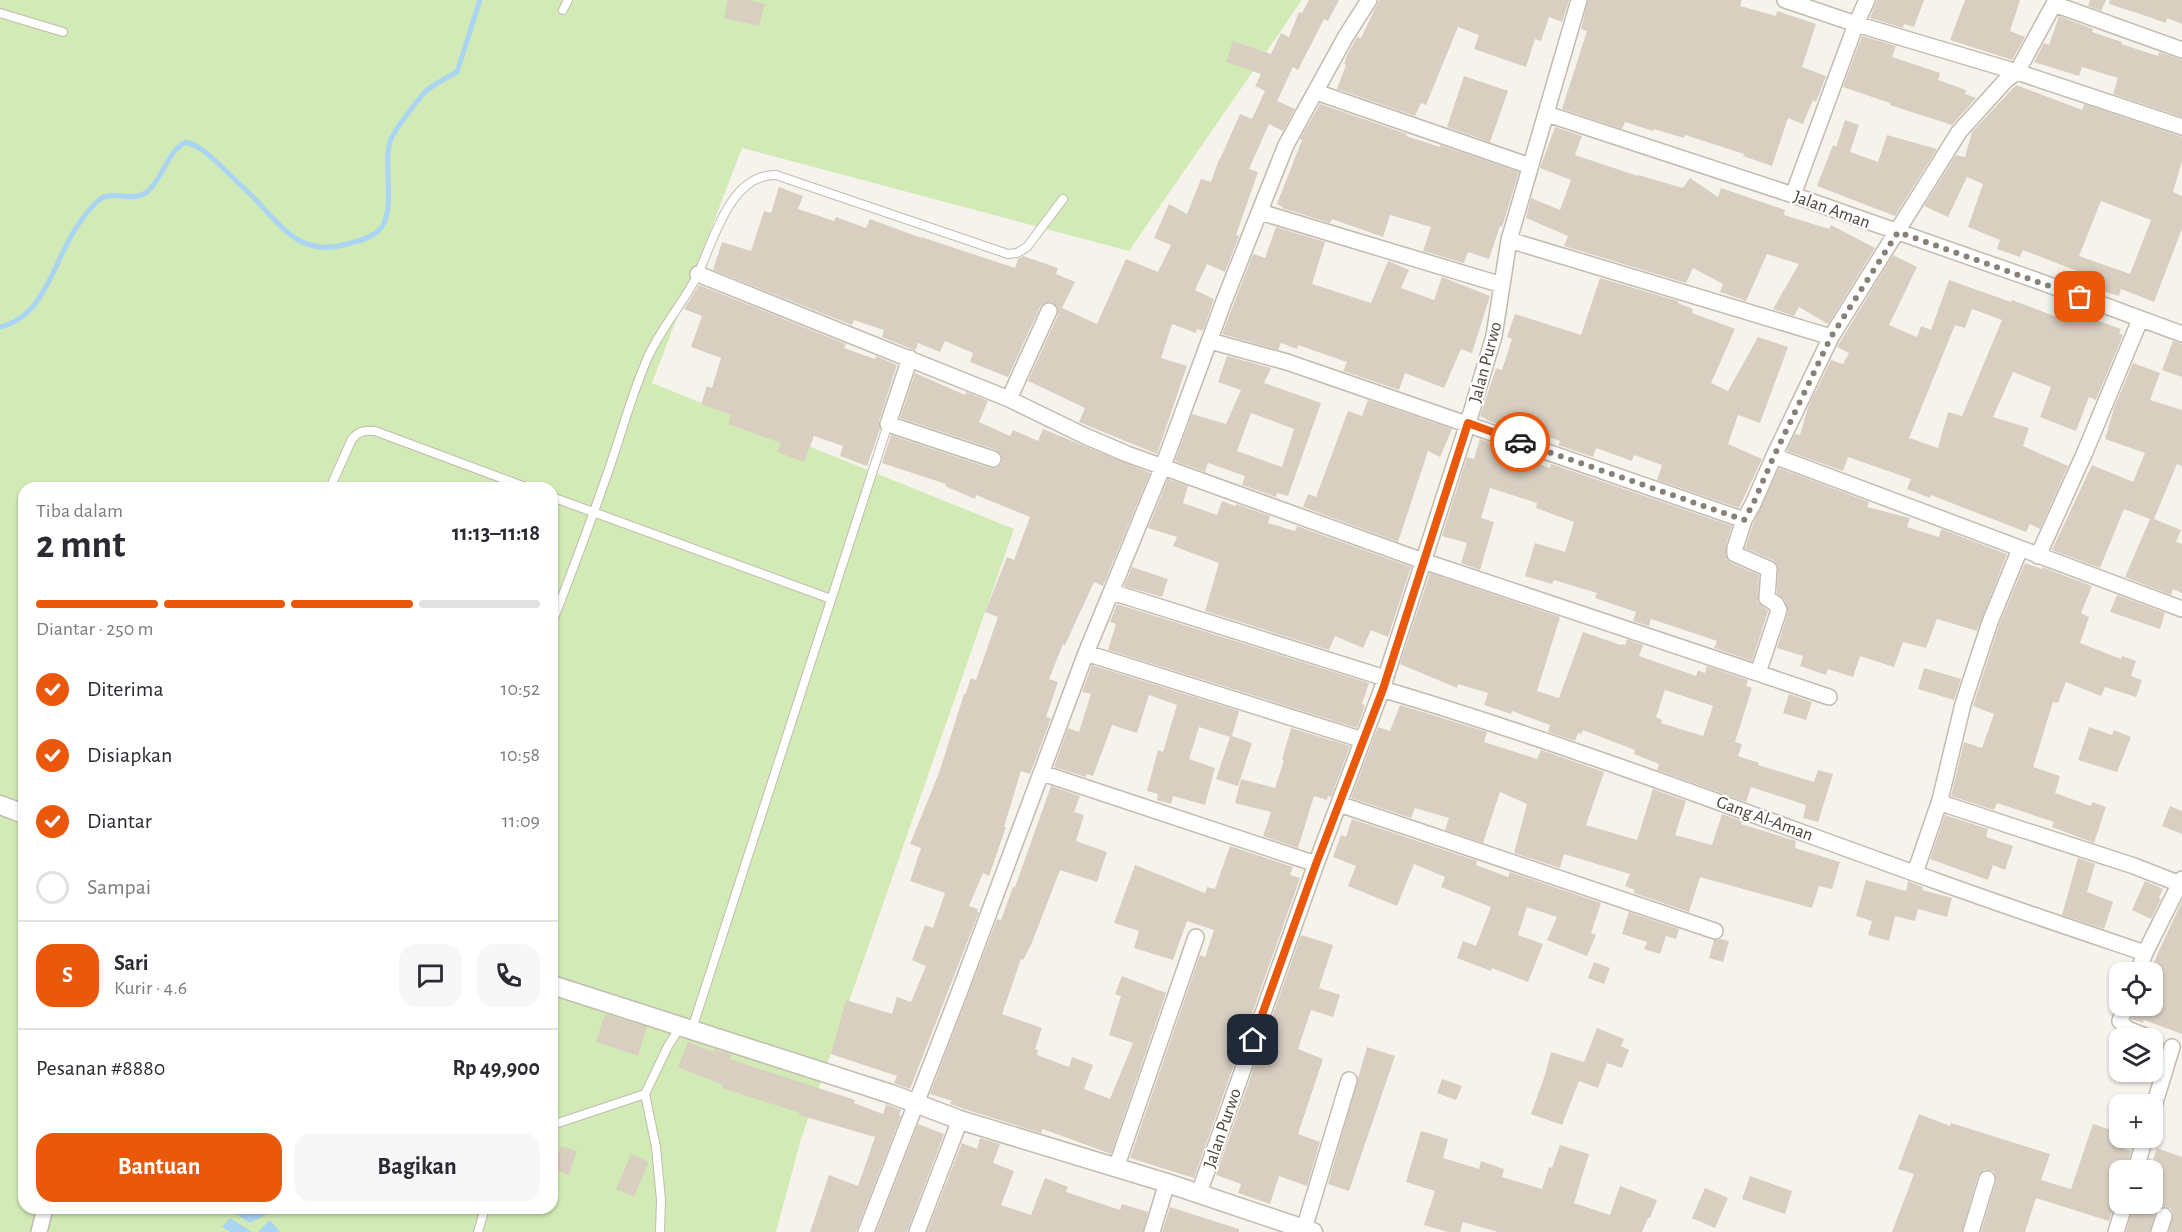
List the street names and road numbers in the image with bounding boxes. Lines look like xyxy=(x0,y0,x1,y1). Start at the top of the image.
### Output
street label: Jalan Aman xyxy=(1791,188,1873,232)
street label: Jalan Purwo xyxy=(1467,320,1505,405)
street label: Gang Al-Aman xyxy=(1714,793,1815,845)
street label: Jalan Purwo xyxy=(1201,1086,1245,1171)

